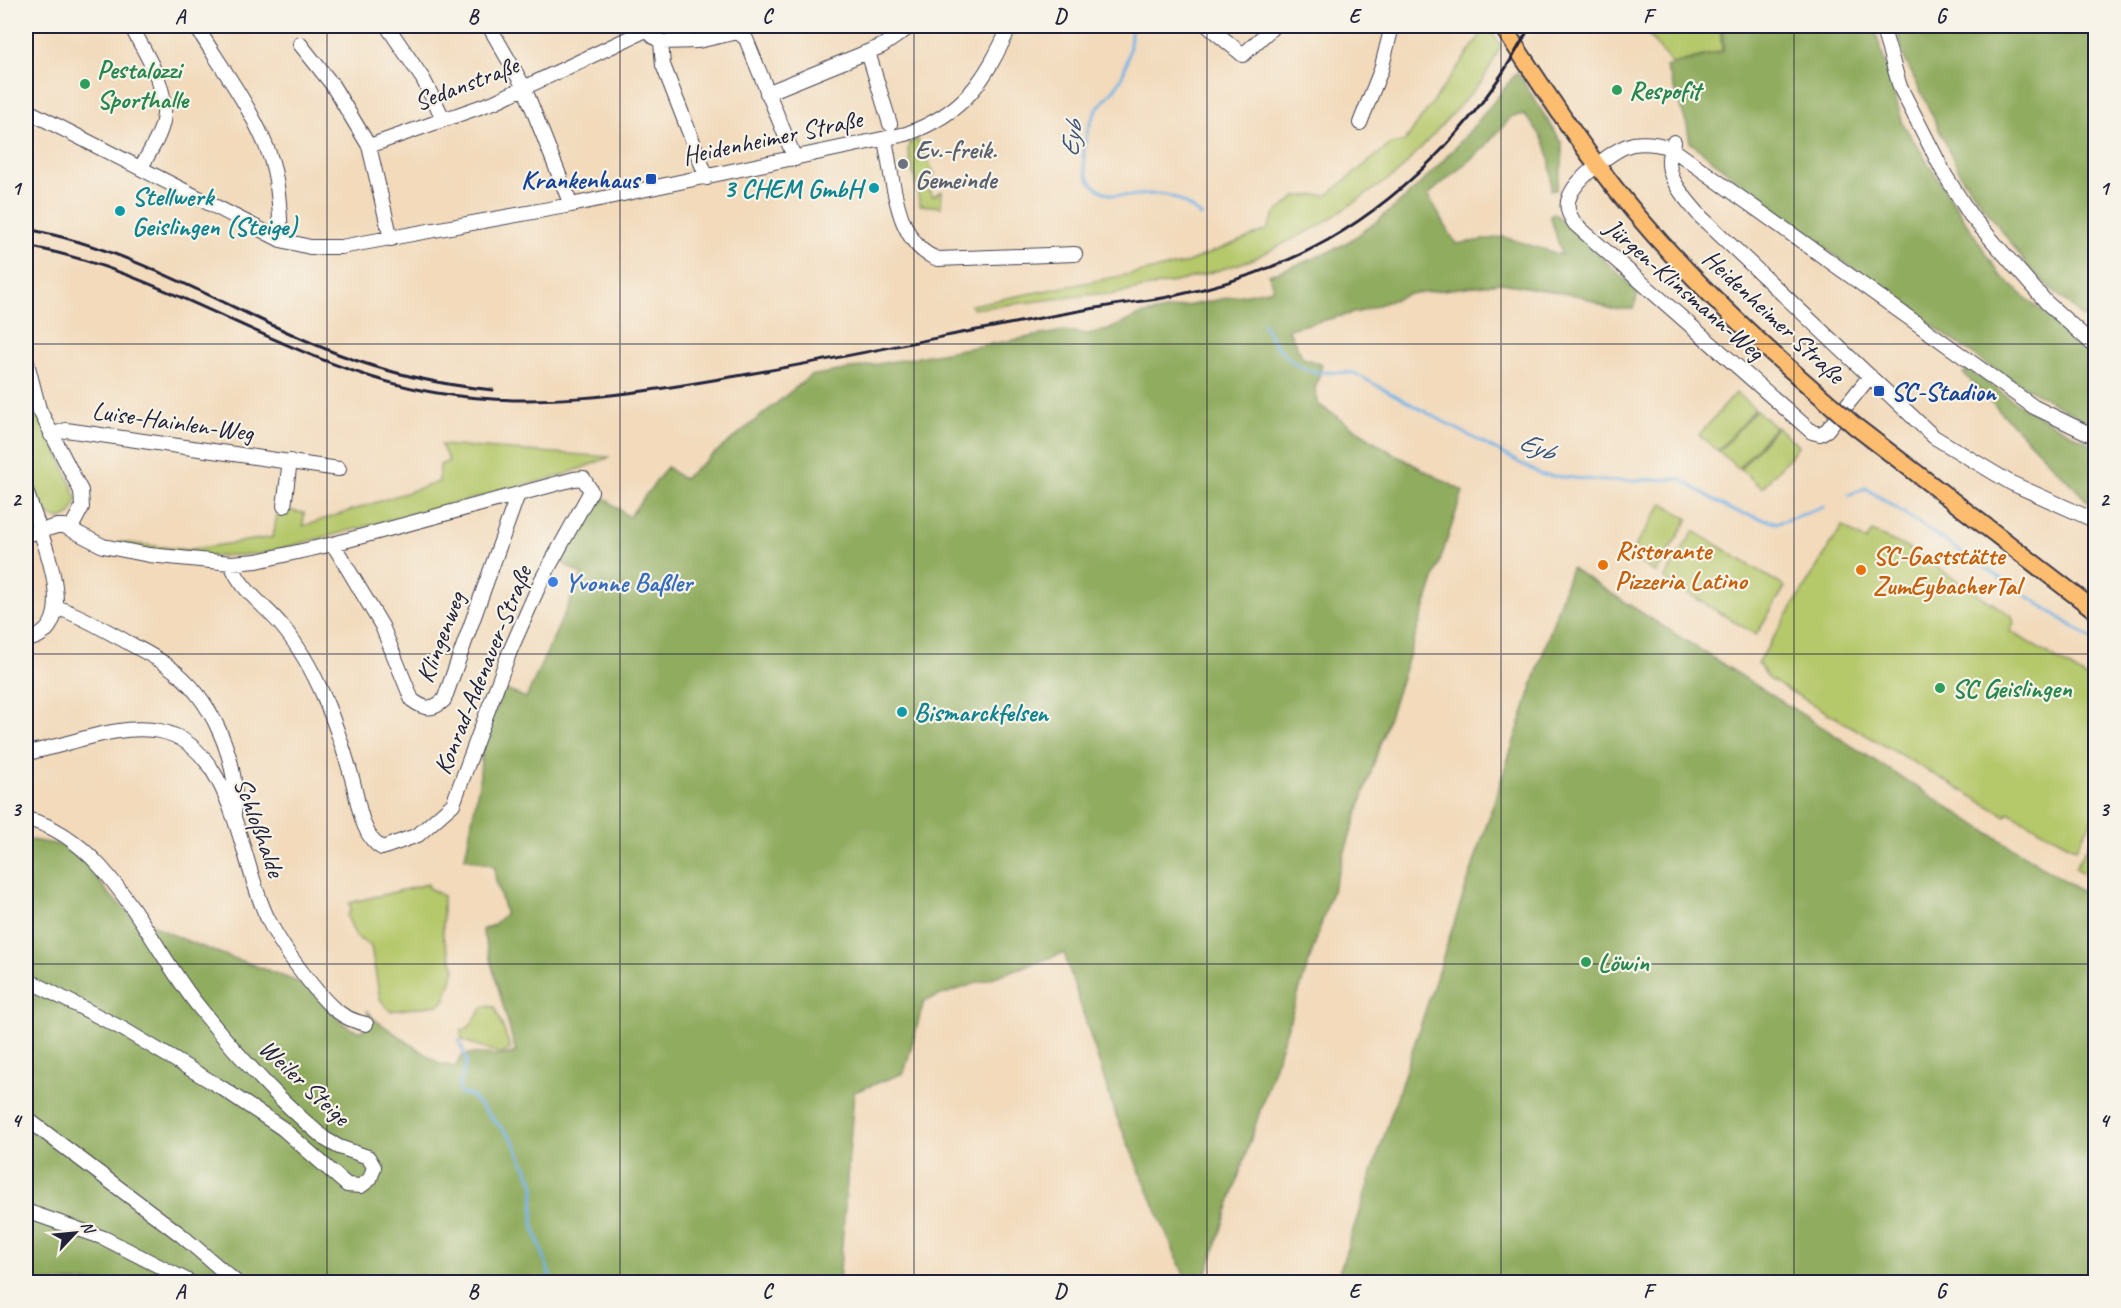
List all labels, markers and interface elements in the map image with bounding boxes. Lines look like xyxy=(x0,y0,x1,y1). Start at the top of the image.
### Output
text: A xyxy=(175,4,187,29)
text: B xyxy=(468,4,480,29)
text: C xyxy=(762,4,774,29)
text: D xyxy=(1054,4,1068,29)
text: E xyxy=(1349,4,1363,29)
text: F xyxy=(1643,4,1657,29)
text: G xyxy=(1936,4,1949,29)
street label: Sedanstraße xyxy=(409,48,525,118)
place label: Pestalozzi Sporthalle xyxy=(97,53,190,116)
place label: Respofit xyxy=(1629,74,1705,107)
marker: Pestalozzi Sporthalle xyxy=(78,77,92,91)
marker: Respofit xyxy=(1610,83,1624,97)
street label: Heidenheimer Straße xyxy=(679,102,867,173)
water label: Eyb xyxy=(1051,116,1091,159)
place label: Ev.-freik. Gemeinde xyxy=(915,133,998,196)
marker: Ev.-freik. Gemeinde xyxy=(896,157,910,171)
place label: Krankenhaus xyxy=(521,163,642,196)
marker: Krankenhaus xyxy=(644,172,658,186)
place label: 3 CHEM GmbH xyxy=(723,172,867,205)
text: 1 xyxy=(12,176,23,201)
text: 1 xyxy=(2100,176,2111,201)
place label: Stellwerk Geislingen (Steige) xyxy=(132,180,299,243)
marker: 3 CHEM GmbH xyxy=(867,181,881,195)
marker: Stellwerk Geislingen (Steige) xyxy=(113,204,127,218)
street label: Jürgen-Klinsmann-Weg xyxy=(1596,210,1773,369)
street label: Heidenheimer Straße xyxy=(1696,242,1854,392)
place label: SC-Stadion xyxy=(1891,375,1998,408)
marker: SC-Stadion xyxy=(1872,384,1886,398)
street label: Luise-Hainlen-Weg xyxy=(90,394,257,449)
water label: Eyb xyxy=(1514,424,1563,470)
text: 2 xyxy=(12,487,23,512)
text: 2 xyxy=(2100,487,2111,512)
place label: Ristorante Pizzeria Latino xyxy=(1615,534,1748,597)
place label: SC-Gaststätte ZumEybacherTal xyxy=(1873,539,2026,602)
marker: Ristorante Pizzeria Latino xyxy=(1596,558,1610,572)
street label: Konrad-Adenauer-Straße xyxy=(426,559,540,779)
marker: SC-Gaststätte ZumEybacherTal xyxy=(1854,563,1868,577)
place label: Yvonne Baßler xyxy=(565,566,695,599)
marker: Yvonne Baßler xyxy=(546,575,560,589)
street label: Klingenweg xyxy=(408,585,473,687)
place label: SC Geislingen xyxy=(1952,672,2073,705)
marker: SC Geislingen xyxy=(1933,681,1947,695)
place label: Bismarckfelsen xyxy=(914,696,1050,729)
marker: Bismarckfelsen xyxy=(895,705,909,719)
street label: Schloßhalde xyxy=(226,773,293,883)
text: 3 xyxy=(12,797,23,822)
text: 3 xyxy=(2100,797,2111,822)
place label: Löwin xyxy=(1598,946,1650,979)
marker: Löwin xyxy=(1579,955,1593,969)
street label: Weiler Steige xyxy=(252,1032,358,1134)
text: 4 xyxy=(12,1108,24,1133)
text: 4 xyxy=(2100,1108,2112,1133)
north arrow xyxy=(45,1203,105,1263)
text: N xyxy=(76,1218,100,1238)
text: A xyxy=(175,1279,187,1304)
text: B xyxy=(468,1279,480,1304)
text: C xyxy=(762,1279,774,1304)
text: D xyxy=(1054,1279,1068,1304)
text: E xyxy=(1349,1279,1363,1304)
text: F xyxy=(1643,1279,1657,1304)
text: G xyxy=(1936,1279,1949,1304)

